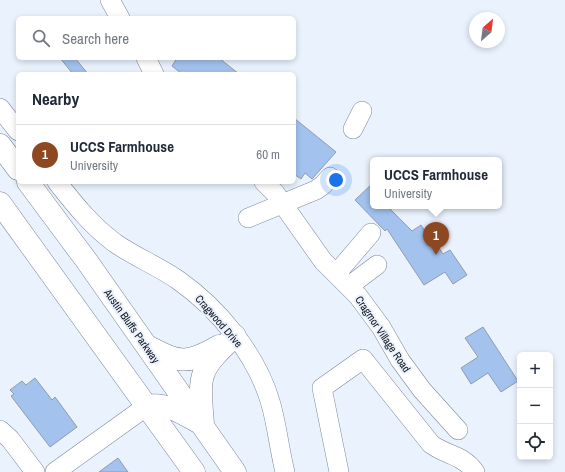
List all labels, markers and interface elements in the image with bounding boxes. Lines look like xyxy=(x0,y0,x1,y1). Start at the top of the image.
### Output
north arrow xyxy=(469,12,505,48)
search box xyxy=(16,16,296,60)
icon: search xyxy=(30,27,52,49)
text: Search here xyxy=(62,28,129,49)
text: Nearby xyxy=(32,87,79,110)
text: UCCS Farmhouse xyxy=(70,136,174,157)
text: 1 xyxy=(42,146,48,163)
text: 60 m xyxy=(256,146,280,163)
text: University xyxy=(70,157,118,174)
popup xyxy=(370,157,502,209)
text: UCCS Farmhouse xyxy=(384,164,488,185)
your location xyxy=(326,170,346,190)
text: University xyxy=(384,185,432,202)
pin: 1 xyxy=(423,222,449,255)
street label: Austin Bluffs Parkway xyxy=(101,285,163,366)
street label: Cragwood Drive xyxy=(192,292,246,350)
street label: Cragmor Village Road xyxy=(352,293,414,375)
map controls xyxy=(517,352,553,460)
button: + xyxy=(517,352,553,388)
button: − xyxy=(517,388,553,424)
button: locate xyxy=(517,424,553,460)

